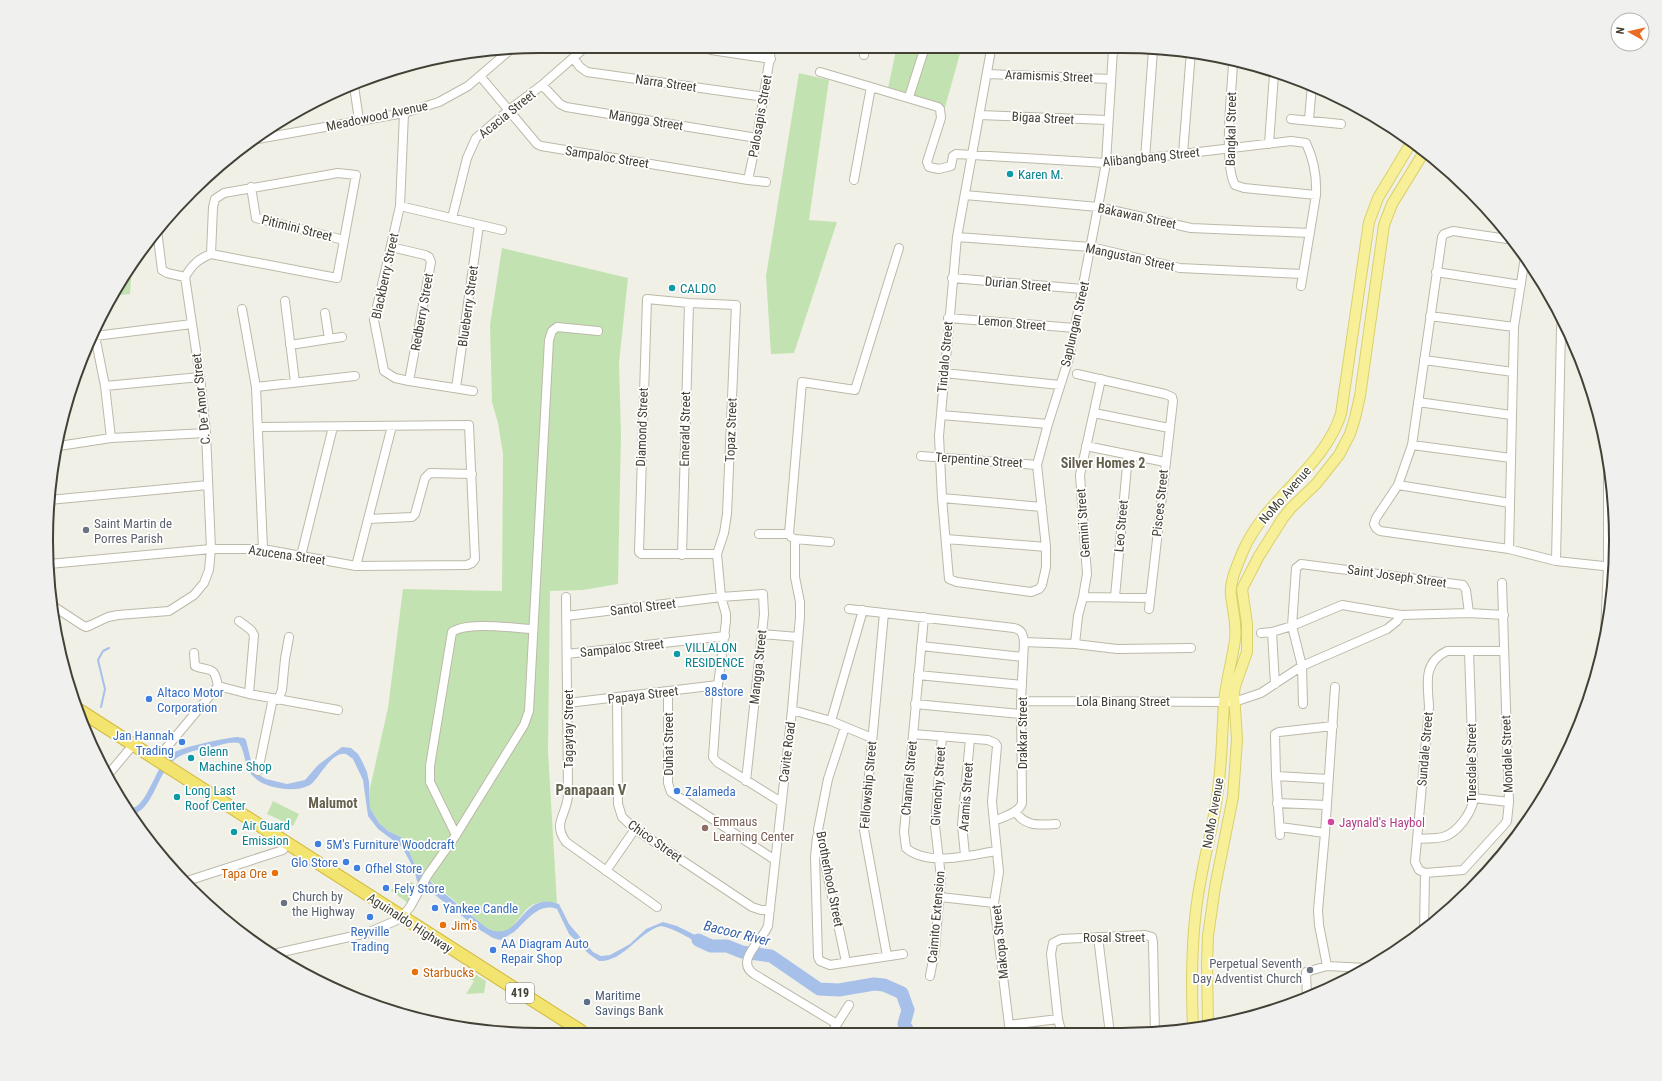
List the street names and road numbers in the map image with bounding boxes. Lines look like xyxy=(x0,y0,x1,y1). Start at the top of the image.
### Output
street label: Aramismis Street xyxy=(1005,67,1094,85)
street label: Narra Street xyxy=(634,71,698,95)
street label: Palosapis Street xyxy=(745,73,775,159)
street label: Acacia Street xyxy=(476,87,538,141)
street label: Bangkal Street xyxy=(1223,91,1239,166)
street label: Meadowood Avenue xyxy=(325,98,429,134)
street label: Mangga Street xyxy=(608,107,684,133)
street label: Bigaa Street xyxy=(1011,109,1075,127)
street label: Sampaloc Street xyxy=(564,143,650,171)
street label: Alibangbang Street xyxy=(1102,144,1200,170)
street label: Bakawan Street xyxy=(1096,200,1178,232)
street label: Pitimini Street xyxy=(260,212,334,244)
street label: Blackberry Street xyxy=(369,231,401,320)
street label: Mangustan Street xyxy=(1084,240,1176,274)
street label: Blueberry Street xyxy=(455,264,481,348)
street label: Redberry Street xyxy=(408,272,436,352)
street label: Durian Street xyxy=(984,274,1052,294)
street label: Saplungan Street xyxy=(1058,280,1092,368)
street label: Lemon Street xyxy=(977,313,1047,333)
street label: Tindalo Street xyxy=(934,320,956,393)
street label: C. De Amor Street xyxy=(189,353,213,445)
street label: Diamond Street xyxy=(633,387,651,467)
street label: Emerald Street xyxy=(677,391,693,467)
street label: Topaz Street xyxy=(722,397,740,462)
street label: Terpentine Street xyxy=(935,449,1023,471)
street label: NoMo Avenue xyxy=(1256,463,1314,527)
street label: Pisces Street xyxy=(1149,468,1171,537)
street label: Gemini Street xyxy=(1073,488,1093,558)
street label: Leo Street xyxy=(1111,499,1131,553)
street label: Azucena Street xyxy=(248,542,327,568)
street label: Saint Joseph Street xyxy=(1346,562,1448,590)
street label: Santol Street xyxy=(609,596,677,618)
street label: Mangga Street xyxy=(747,629,769,705)
street label: Sampaloc Street xyxy=(579,636,665,660)
street label: Papaya Street xyxy=(607,683,679,707)
street label: Tagaytay Street xyxy=(561,689,576,769)
street label: Lola Binang Street xyxy=(1076,694,1170,709)
street label: Drakkar Street xyxy=(1015,697,1030,769)
street label: Sundale Street xyxy=(1414,711,1436,787)
street label: Duhat Street xyxy=(661,712,676,776)
street label: Mondale Street xyxy=(1498,715,1516,793)
street label: Cavite Road xyxy=(776,721,798,783)
street label: Tuesdale Street xyxy=(1464,723,1479,803)
street label: Fellowship Street xyxy=(857,740,879,830)
street label: Channel Street xyxy=(898,740,920,816)
street label: Givenchy Street xyxy=(928,746,948,826)
street label: Aramis Street xyxy=(956,762,976,832)
street label: NoMo Avenue xyxy=(1199,777,1227,849)
street label: Chico Street xyxy=(625,817,685,865)
street label: Brotherhood Street xyxy=(813,830,847,928)
street label: Caimito Extension xyxy=(924,870,948,964)
street label: Aguinaldo Highway xyxy=(365,890,456,956)
street label: Makopa Street xyxy=(989,904,1011,980)
street label: Rosal Street xyxy=(1083,930,1145,945)
road number: 419 xyxy=(506,983,534,1003)

